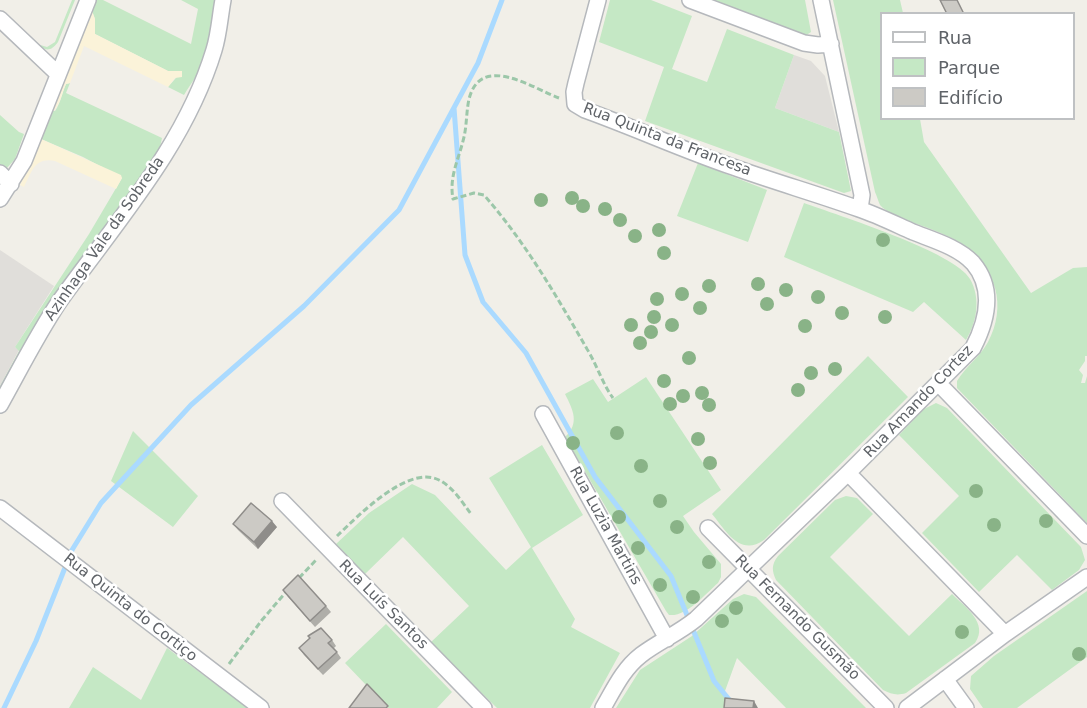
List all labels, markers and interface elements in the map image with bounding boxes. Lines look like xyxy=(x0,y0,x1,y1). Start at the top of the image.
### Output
legend xyxy=(880,12,1075,120)
text: Rua xyxy=(938,27,972,48)
text: Parque xyxy=(938,57,1000,78)
text: Edifício xyxy=(938,87,1003,108)
street label: Rua Quinta da Francesa xyxy=(580,100,754,180)
street label: Azinhaga Vale da Sobreda xyxy=(41,154,169,324)
street label: Rua Amando Cortez xyxy=(861,342,977,462)
street label: Rua Luzia Martins xyxy=(565,464,645,588)
street label: Rua Quinta do Cortiço xyxy=(60,550,200,666)
street label: Rua Fernando Gusmão xyxy=(731,552,863,684)
street label: Rua Luís Santos xyxy=(335,557,431,653)

